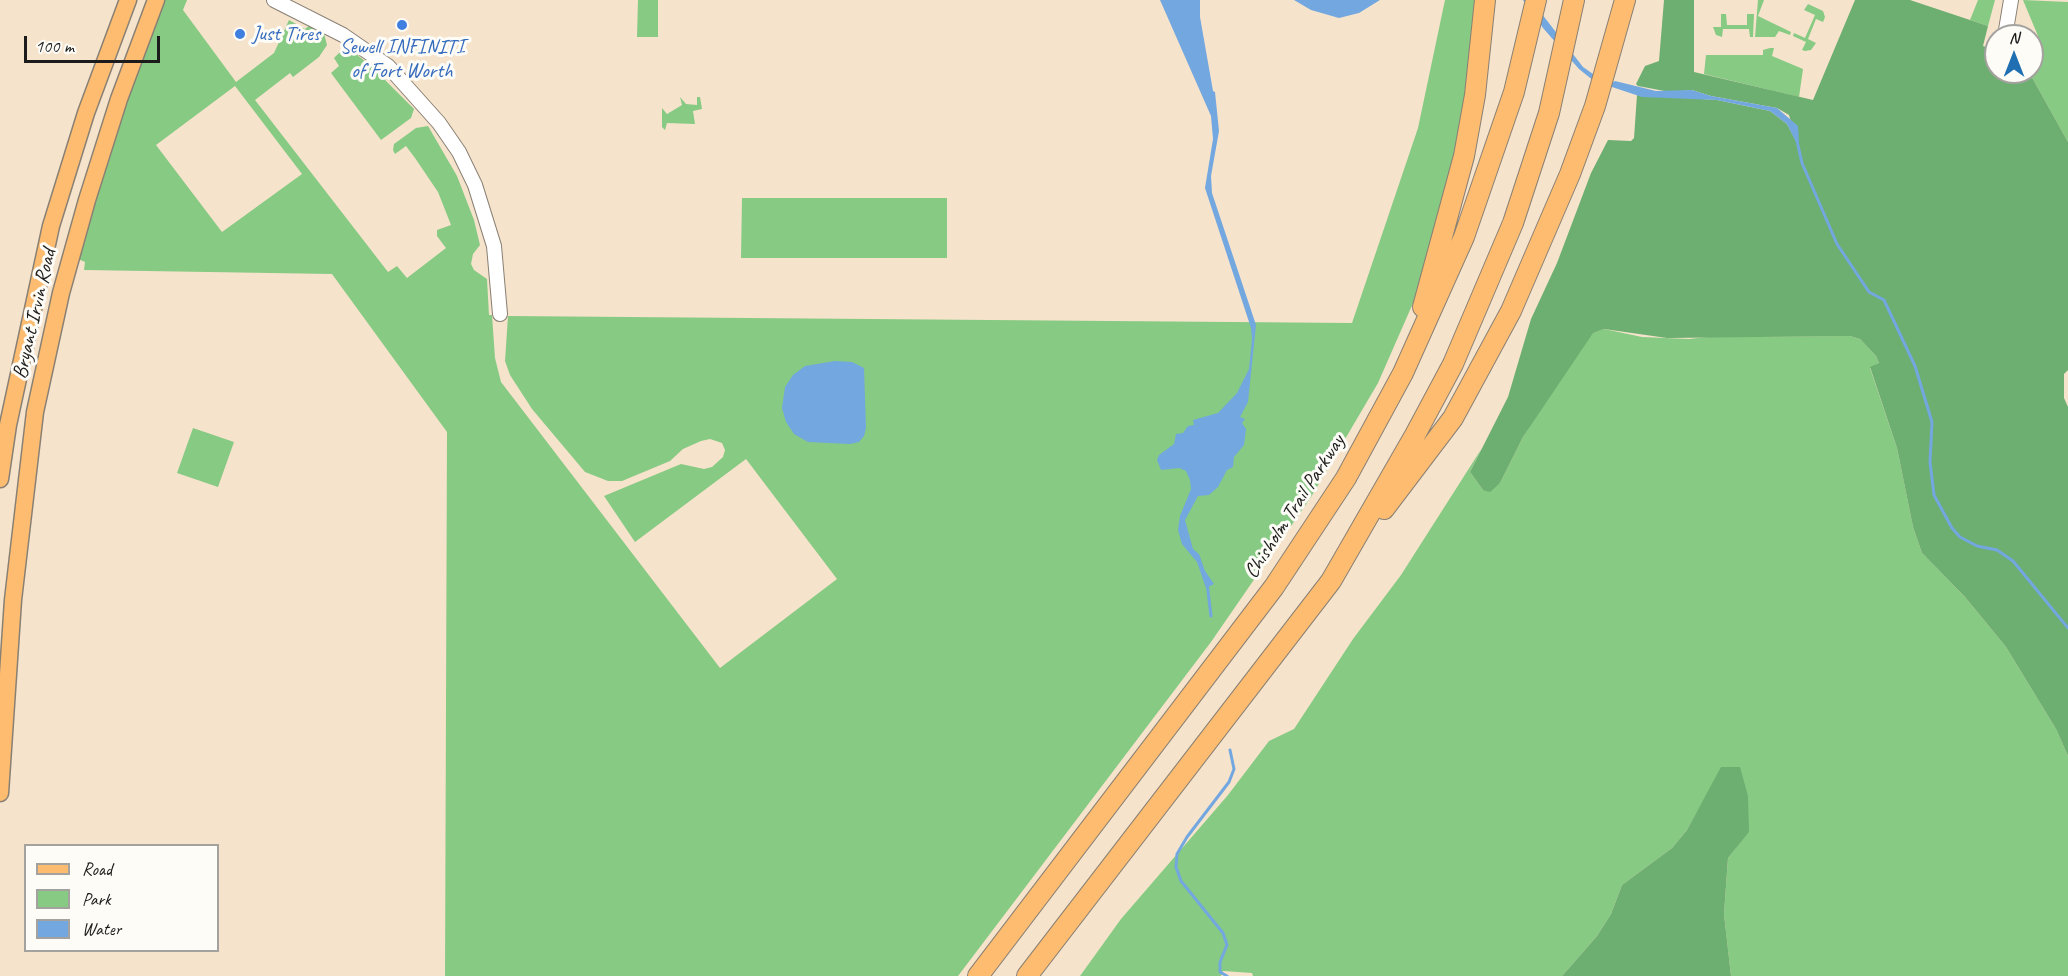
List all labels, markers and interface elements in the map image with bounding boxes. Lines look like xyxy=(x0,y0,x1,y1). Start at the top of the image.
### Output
marker: Sewell INFINITI of Fort Worth xyxy=(395,18,409,32)
place label: Just Tires xyxy=(252,21,320,47)
scale bar xyxy=(27,24,164,62)
north arrow xyxy=(1984,24,2044,84)
marker: Just Tires xyxy=(233,27,247,41)
text: N xyxy=(2009,28,2019,48)
place label: Sewell INFINITI of Fort Worth xyxy=(340,34,464,84)
text: 100 m xyxy=(35,35,74,57)
street label: Bryant Irvin Road xyxy=(8,247,62,381)
street label: Chisholm Trail Parkway xyxy=(1239,431,1351,583)
legend xyxy=(24,844,219,952)
text: Road xyxy=(82,858,112,880)
text: Park xyxy=(82,888,111,910)
text: Water xyxy=(82,918,121,940)

